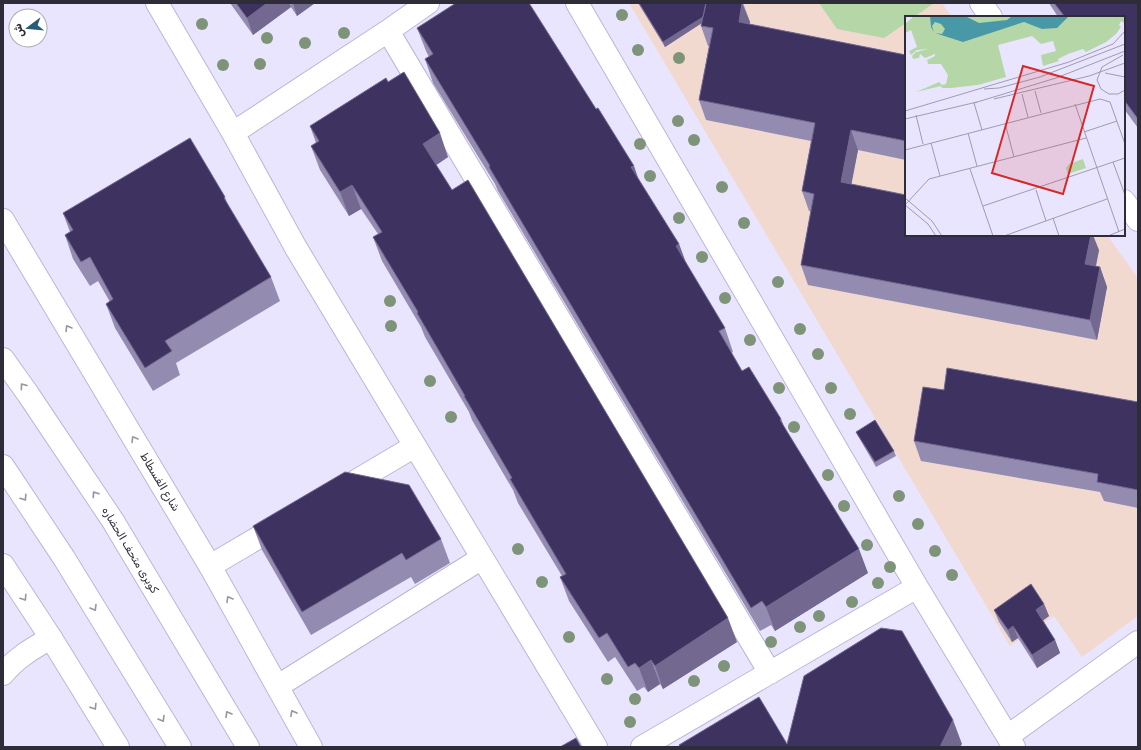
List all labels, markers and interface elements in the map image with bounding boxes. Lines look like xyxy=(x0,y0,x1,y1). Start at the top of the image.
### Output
north arrow xyxy=(8,8,48,48)
inset map xyxy=(905,16,1125,236)
text: ش xyxy=(11,22,27,39)
one-way arrow xyxy=(65,325,72,332)
one-way arrow xyxy=(21,384,28,391)
one-way arrow xyxy=(132,436,139,443)
street label: شارع الفسطاط xyxy=(136,450,183,515)
one-way arrow xyxy=(93,492,100,499)
one-way arrow xyxy=(20,494,27,501)
street label: كوبرى متحف الحضاره xyxy=(98,505,161,596)
one-way arrow xyxy=(20,593,27,600)
one-way arrow xyxy=(227,596,234,603)
one-way arrow xyxy=(90,604,97,611)
one-way arrow xyxy=(89,703,97,710)
one-way arrow xyxy=(225,710,232,718)
one-way arrow xyxy=(290,710,297,717)
one-way arrow xyxy=(158,715,165,722)

